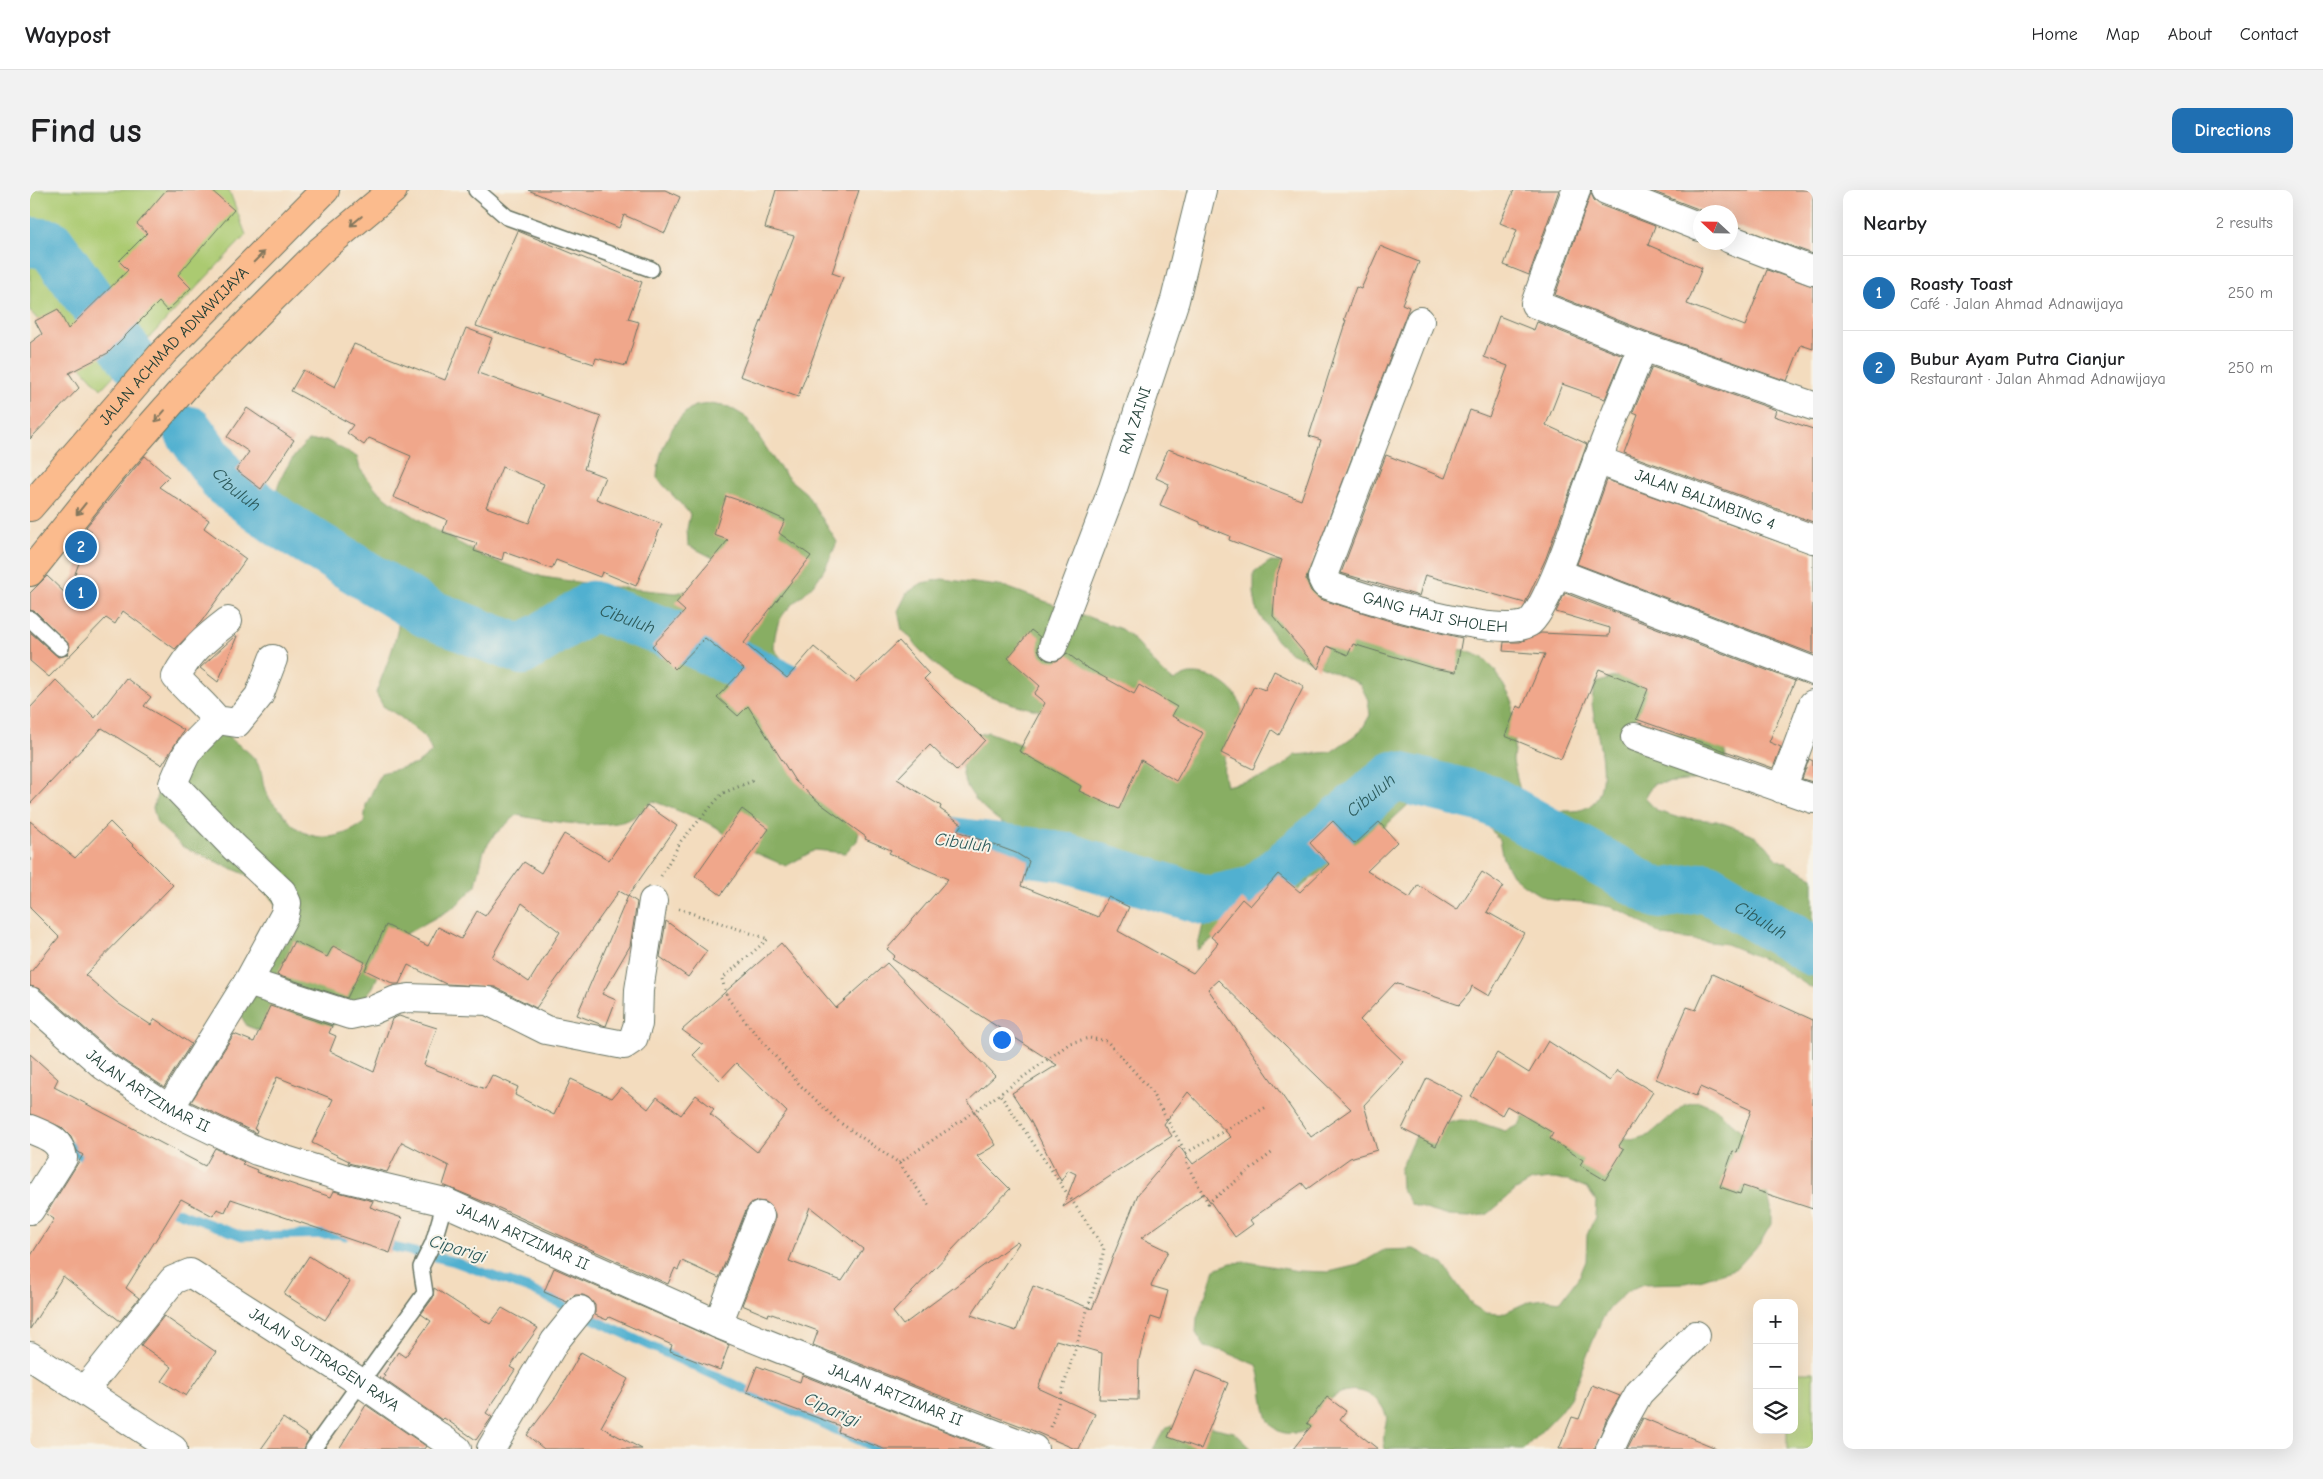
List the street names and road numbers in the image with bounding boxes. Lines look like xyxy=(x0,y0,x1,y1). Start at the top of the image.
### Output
street label: JALAN ACHMAD ADNAWIJAYA xyxy=(96,263,252,429)
street label: RM ZAINI xyxy=(1116,385,1155,457)
street label: JALAN BALIMBING 4 xyxy=(1632,466,1778,533)
street label: GANG HAJI SHOLEH xyxy=(1361,588,1508,636)
street label: JALAN ARTZIMAR II xyxy=(82,1045,213,1136)
street label: JALAN ARTZIMAR II xyxy=(454,1199,592,1274)
street label: JALAN SUTIRAGEN RAYA xyxy=(246,1304,403,1415)
street label: JALAN ARTZIMAR II xyxy=(826,1360,965,1430)

